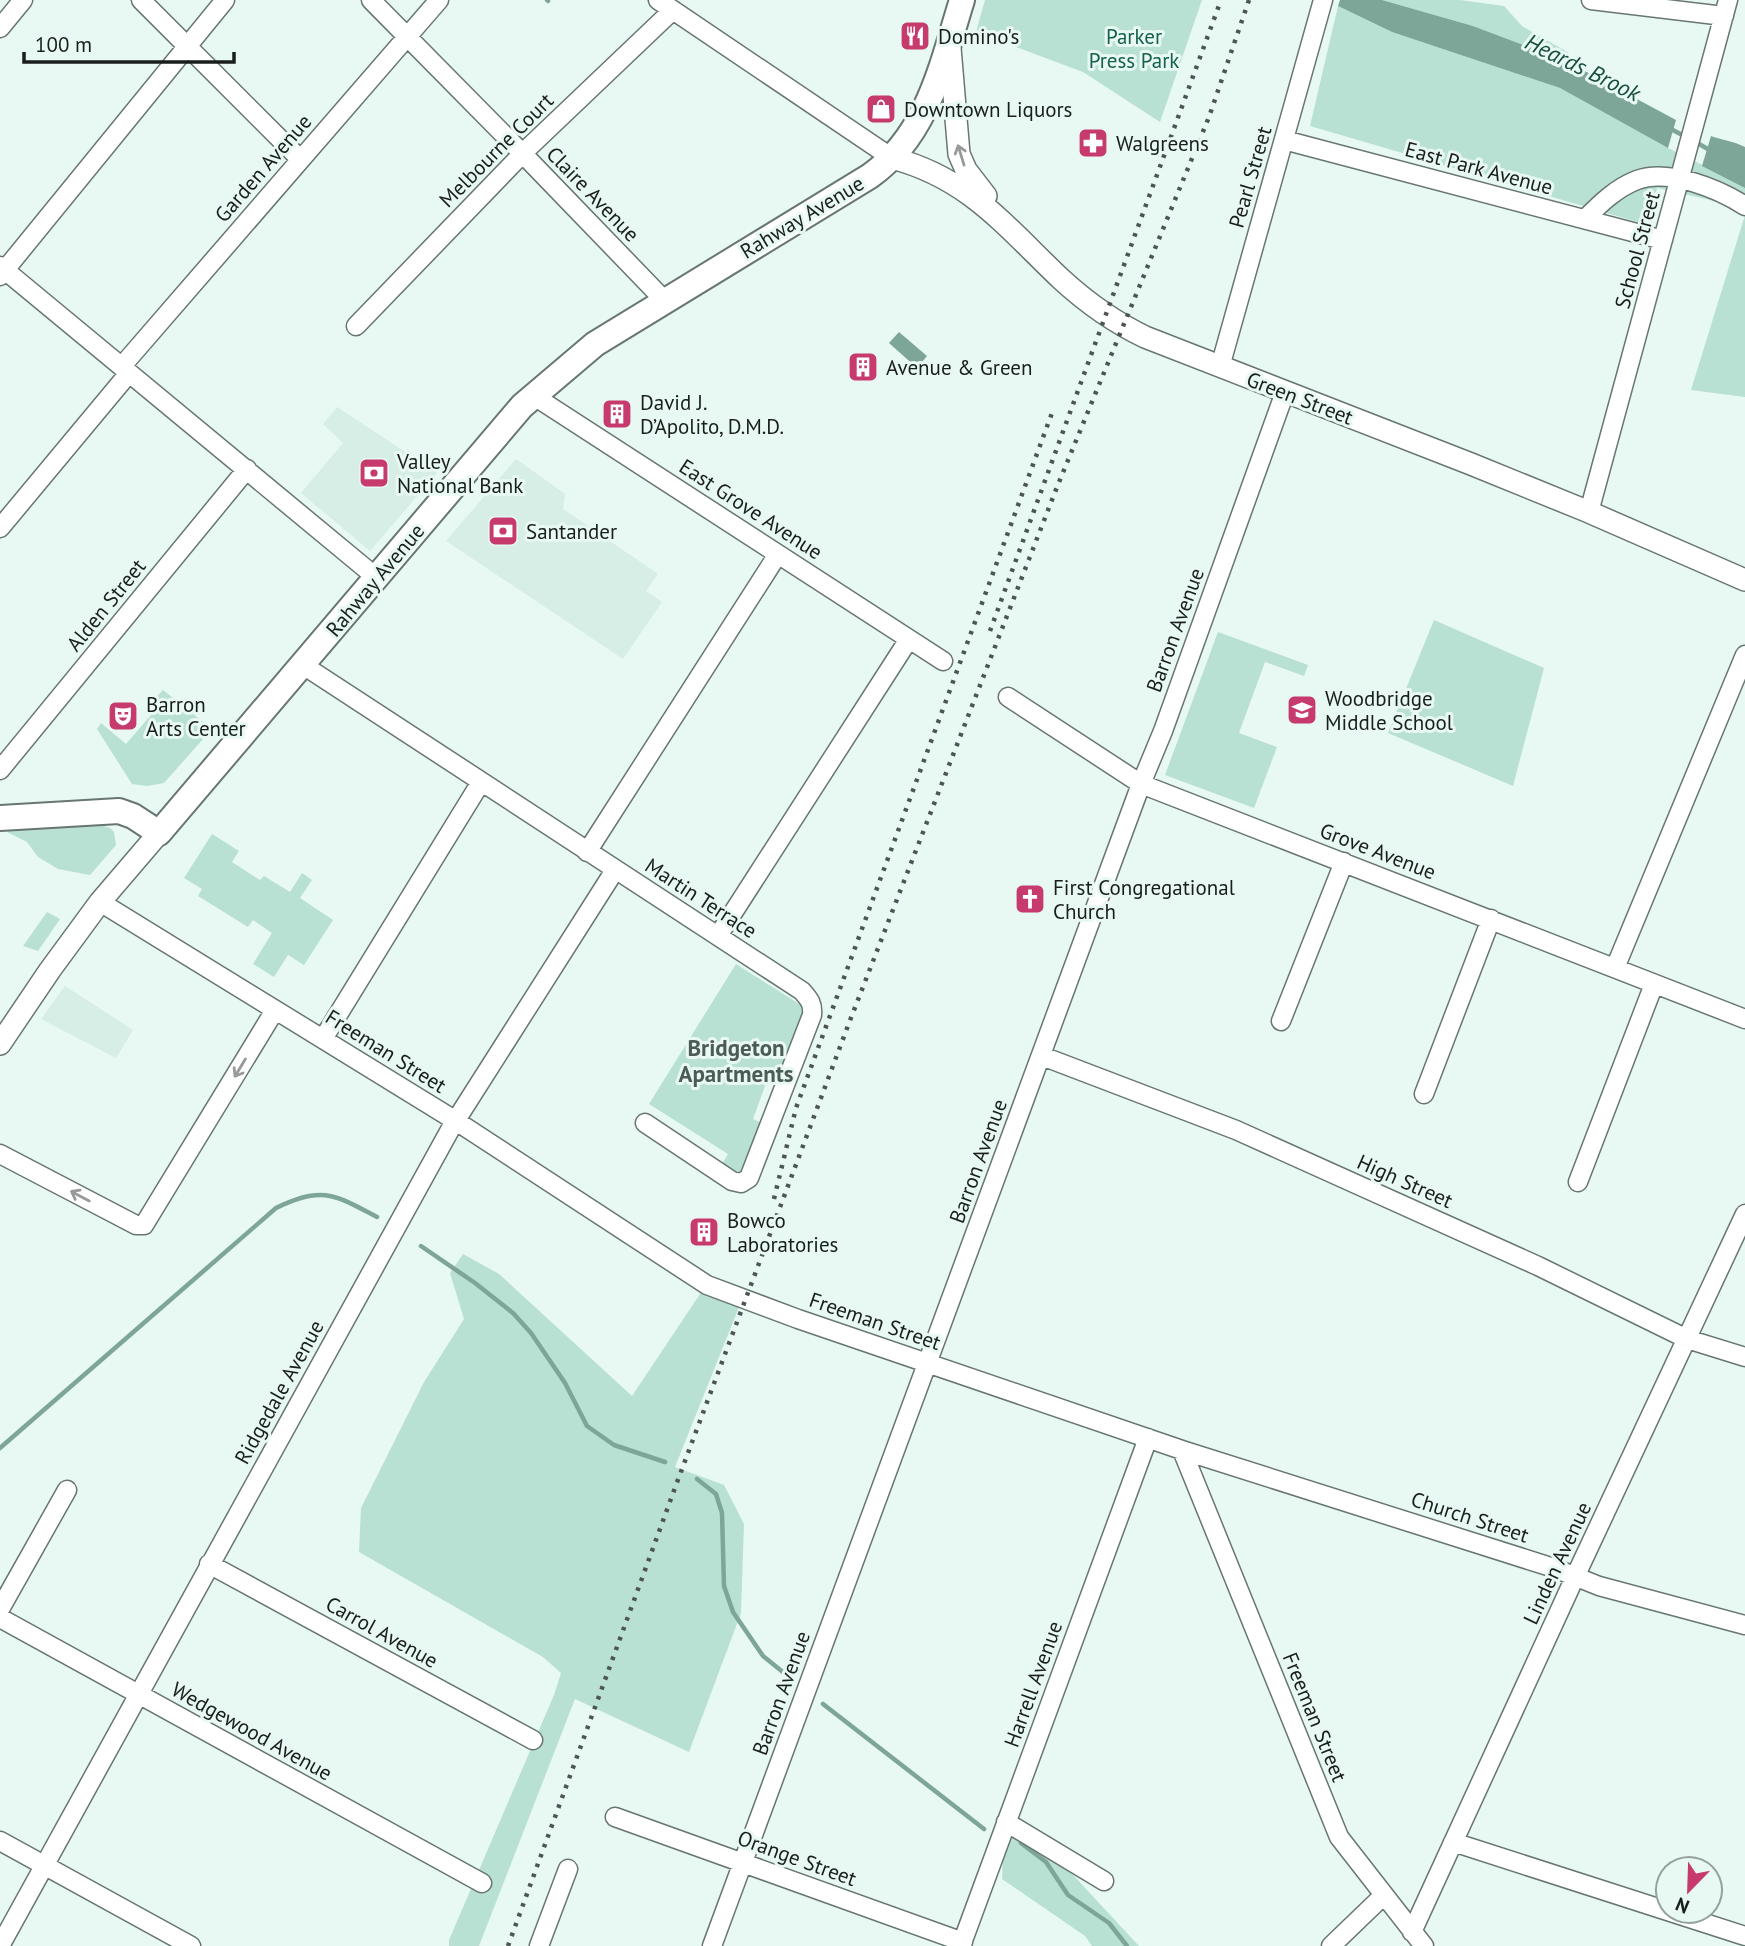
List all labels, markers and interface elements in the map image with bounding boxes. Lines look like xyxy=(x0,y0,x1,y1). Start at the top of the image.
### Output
restaurant icon: Domino's xyxy=(898,19,932,53)
scale bar xyxy=(24,21,234,65)
place label: Domino's xyxy=(938,23,1019,50)
park label: Parker Press Park xyxy=(1089,23,1179,74)
water label: Heards Brook xyxy=(1521,27,1647,108)
text: 100 m xyxy=(35,31,92,58)
street label: Melbourne Court xyxy=(433,87,559,213)
shop icon: Downtown Liquors xyxy=(864,92,898,126)
place label: Downtown Liquors xyxy=(904,96,1072,123)
street label: Garden Avenue xyxy=(209,108,317,228)
street label: Pearl Street xyxy=(1223,123,1277,231)
pharmacy icon: Walgreens xyxy=(1076,126,1110,160)
place label: Walgreens xyxy=(1116,130,1209,157)
street label: East Park Avenue xyxy=(1402,135,1556,201)
street label: Claire Avenue xyxy=(541,141,645,247)
one-way arrow xyxy=(953,144,966,166)
street label: Rahway Avenue xyxy=(735,169,869,265)
street label: School Street xyxy=(1608,189,1666,311)
building icon: Avenue & Green xyxy=(846,350,880,384)
place label: Avenue & Green xyxy=(886,354,1032,381)
street label: Green Street xyxy=(1243,365,1357,431)
place label: David J. D’Apolito, D.M.D. xyxy=(640,389,784,440)
building icon: David J. D’Apolito, D.M.D. xyxy=(600,397,634,431)
place label: Valley National Bank xyxy=(396,448,523,499)
street label: East Grove Avenue xyxy=(674,453,828,565)
bank icon: Valley National Bank xyxy=(357,456,391,490)
bank icon: Santander xyxy=(486,514,520,548)
street label: Rahway Avenue xyxy=(320,518,430,642)
place label: Santander xyxy=(526,518,617,545)
street label: Alden Street xyxy=(61,553,151,657)
street label: Barron Avenue xyxy=(1140,564,1210,696)
place label: Woodbridge Middle School xyxy=(1325,685,1453,736)
place label: Barron Arts Center xyxy=(146,691,246,742)
school or university icon: Woodbridge Middle School xyxy=(1285,693,1319,727)
theatre icon: Barron Arts Center xyxy=(106,699,140,733)
street label: Grove Avenue xyxy=(1316,817,1440,885)
street label: Martin Terrace xyxy=(640,852,762,944)
place label: First Congregational Church xyxy=(1053,874,1235,925)
church icon: First Congregational Church xyxy=(1013,882,1047,916)
street label: Freeman Street xyxy=(321,1003,451,1099)
district label: Bridgeton Apartments xyxy=(678,1033,794,1088)
one-way arrow xyxy=(232,1057,246,1077)
street label: Barron Avenue xyxy=(943,1095,1013,1227)
street label: High Street xyxy=(1353,1148,1457,1214)
one-way arrow xyxy=(70,1188,91,1202)
place label: Bowco Laboratories xyxy=(727,1207,838,1258)
building icon: Bowco Laboratories xyxy=(687,1215,721,1249)
street label: Freeman Street xyxy=(806,1286,944,1356)
street label: Ridgedale Avenue xyxy=(228,1315,330,1469)
street label: Church Street xyxy=(1408,1485,1532,1549)
street label: Linden Avenue xyxy=(1517,1497,1597,1629)
street label: Carrol Avenue xyxy=(321,1590,443,1674)
street label: Harrell Avenue xyxy=(998,1617,1068,1751)
street label: Barron Avenue xyxy=(746,1627,816,1759)
street label: Freeman Street xyxy=(1277,1648,1353,1786)
street label: Wedgewood Avenue xyxy=(167,1676,337,1786)
street label: Orange Street xyxy=(734,1824,860,1892)
north arrow xyxy=(1654,1855,1724,1925)
text: N xyxy=(1672,1892,1693,1919)

